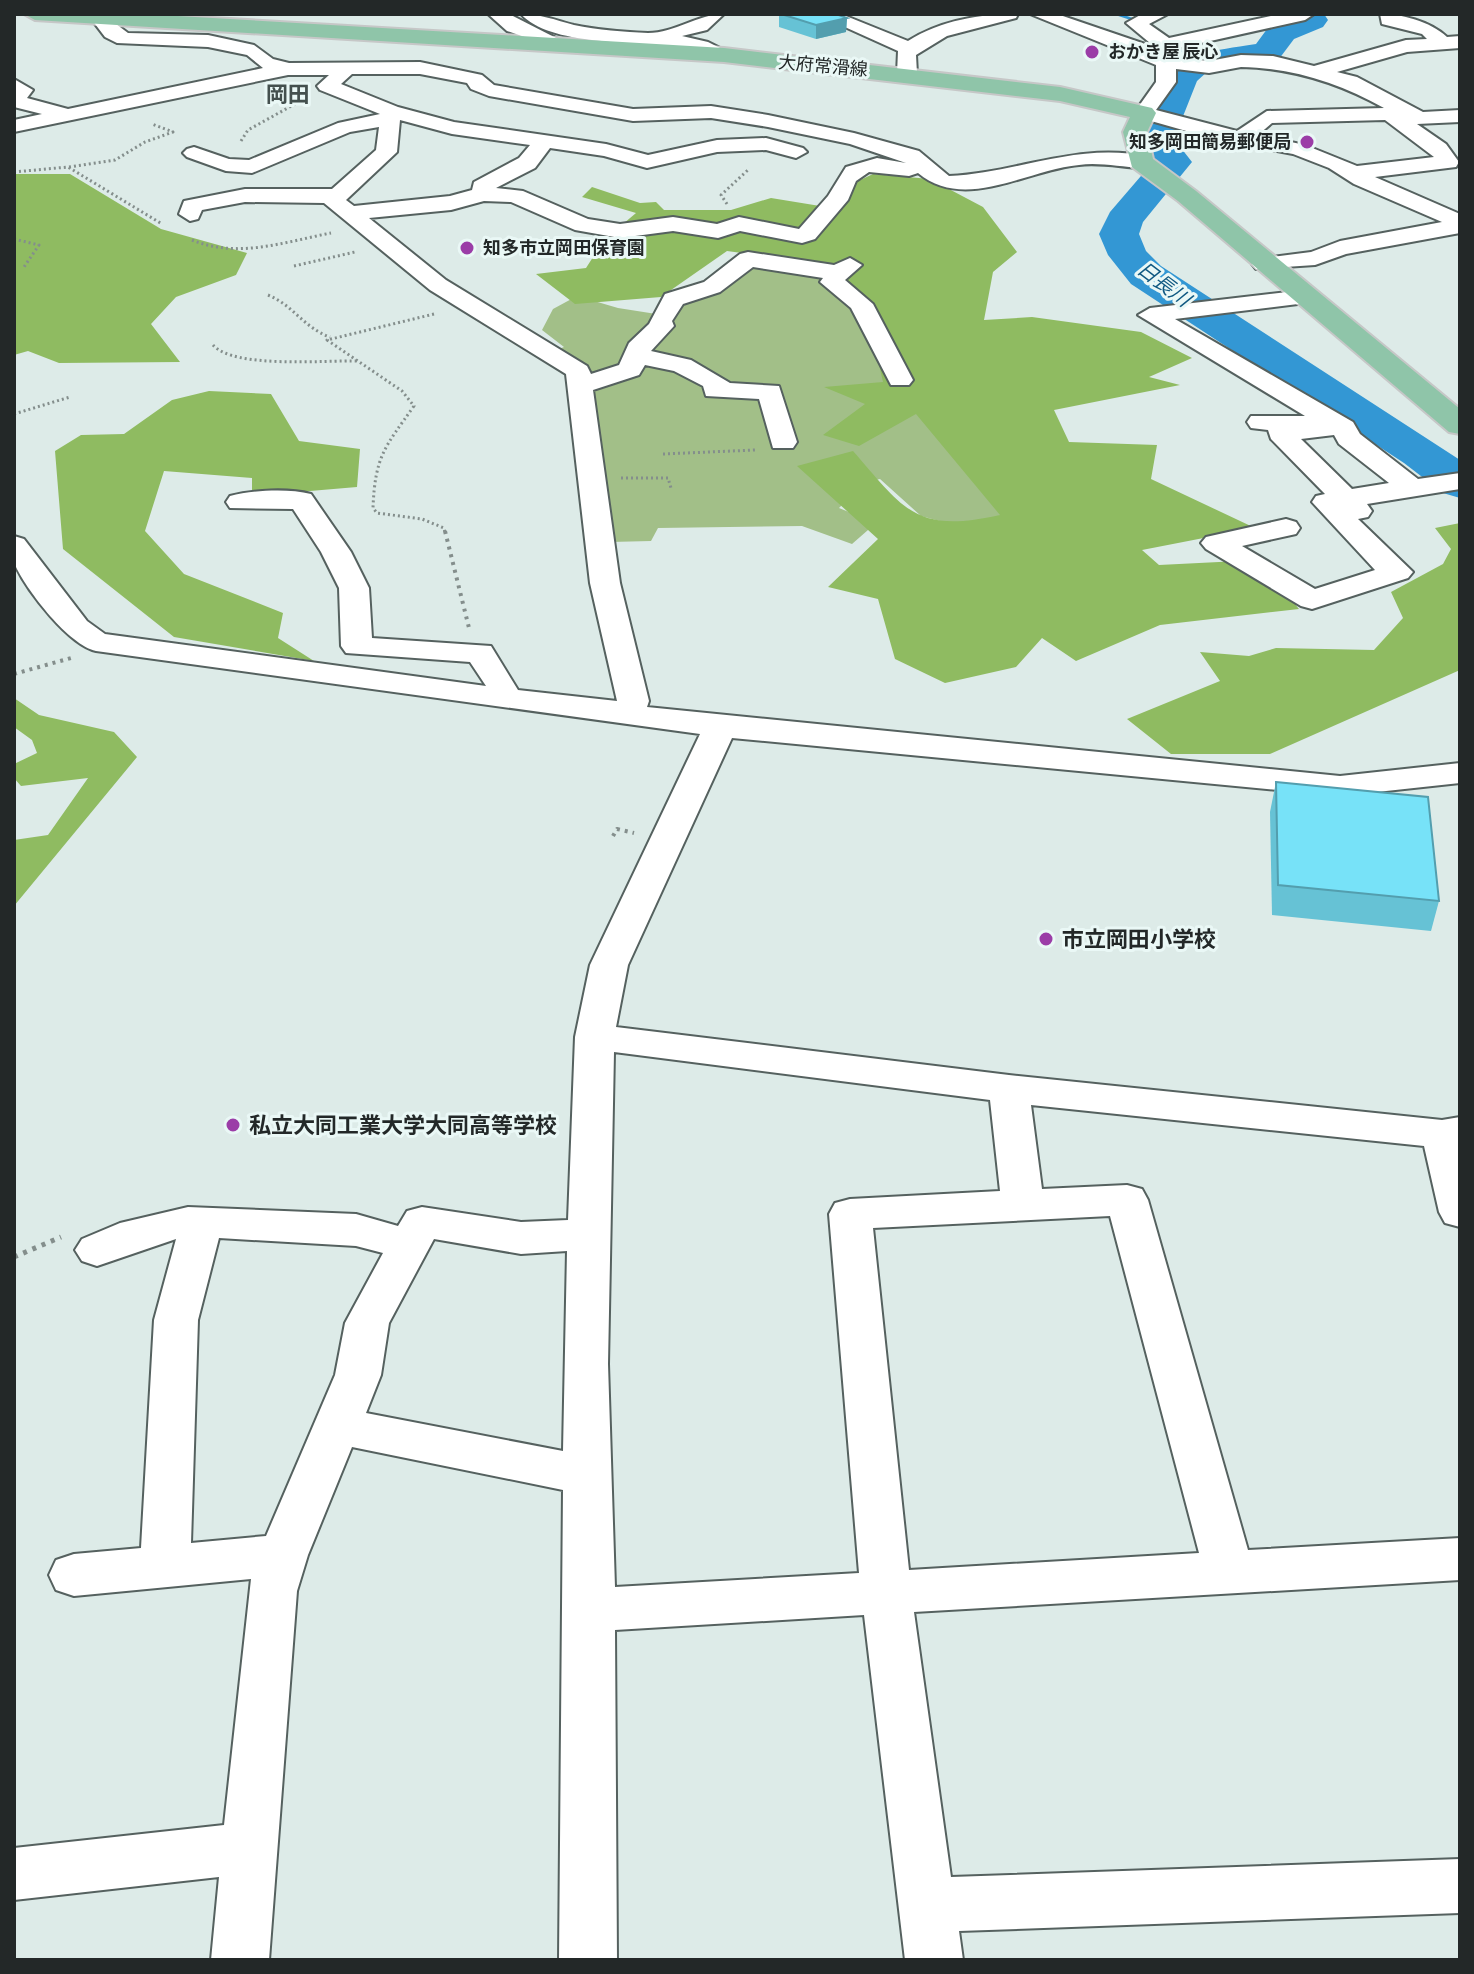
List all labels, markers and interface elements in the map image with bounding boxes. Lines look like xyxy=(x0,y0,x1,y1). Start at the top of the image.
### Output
place label: おかき屋 辰心 xyxy=(1108,41,1218,62)
marker: おかき屋 辰心 xyxy=(1083,43,1101,61)
street label: 大府常滑線 xyxy=(777,51,869,80)
district label: 岡田 xyxy=(266,81,310,107)
place label: 知多岡田簡易郵便局 xyxy=(1129,131,1291,152)
marker: 知多岡田簡易郵便局 xyxy=(1298,133,1316,151)
place label: 知多市立岡田保育園 xyxy=(483,237,645,258)
marker: 知多市立岡田保育園 xyxy=(458,239,476,257)
water label: 日長川 xyxy=(1133,256,1197,312)
place label: 市立岡田小学校 xyxy=(1062,926,1216,952)
marker: 市立岡田小学校 xyxy=(1037,930,1055,948)
place label: 私立大同工業大学大同高等学校 xyxy=(249,1112,557,1138)
marker: 私立大同工業大学大同高等学校 xyxy=(224,1116,242,1134)

